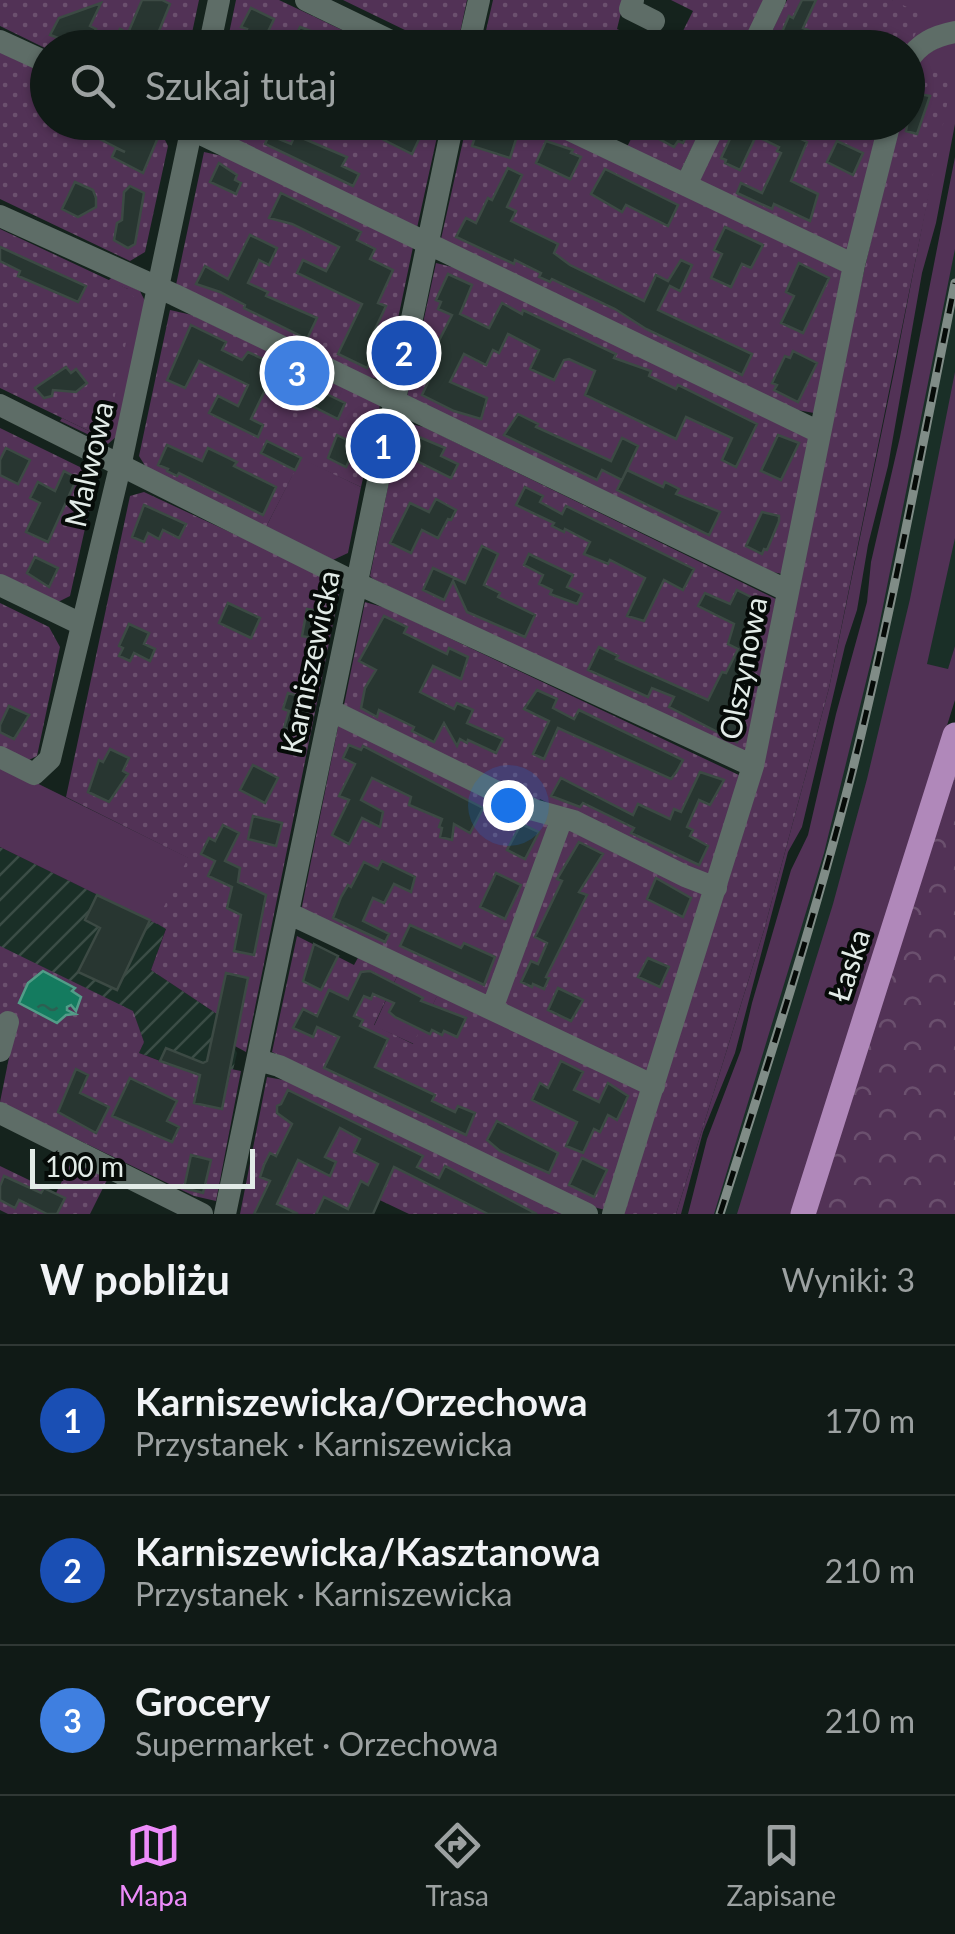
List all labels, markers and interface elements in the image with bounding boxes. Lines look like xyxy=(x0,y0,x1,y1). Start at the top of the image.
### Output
search box xyxy=(30,30,925,140)
icon: search xyxy=(65,58,120,113)
text: Szukaj tutaj xyxy=(145,62,337,108)
pin: 2 xyxy=(372,316,436,390)
pin: 3 xyxy=(264,336,330,410)
street label: Malwowa xyxy=(56,398,120,530)
pin: 1 xyxy=(350,408,416,484)
street label: Karniszewicka xyxy=(272,567,346,757)
street label: Olszynowa xyxy=(711,594,773,742)
your location xyxy=(483,780,534,831)
street label: Łaska xyxy=(819,924,877,1006)
scale bar xyxy=(30,1144,255,1188)
text: 100 m xyxy=(45,1149,124,1183)
text: W pobliżu xyxy=(40,1254,230,1304)
text: Wyniki: 3 xyxy=(782,1260,915,1299)
text: Karniszewicka/Orzechowa xyxy=(135,1378,587,1424)
text: 1 xyxy=(63,1401,82,1440)
text: 170 m xyxy=(825,1401,915,1440)
text: Przystanek · Karniszewicka xyxy=(135,1424,512,1463)
text: Karniszewicka/Kasztanowa xyxy=(135,1528,600,1574)
text: 2 xyxy=(63,1551,82,1590)
text: 210 m xyxy=(825,1551,915,1590)
text: Przystanek · Karniszewicka xyxy=(135,1574,512,1613)
text: Grocery xyxy=(135,1678,270,1724)
text: 3 xyxy=(63,1701,82,1740)
text: 210 m xyxy=(825,1701,915,1740)
text: Supermarket · Orzechowa xyxy=(135,1724,498,1763)
tab: Mapa xyxy=(119,1818,188,1912)
tab: Trasa xyxy=(426,1818,489,1912)
tab: Zapisane xyxy=(727,1818,836,1912)

